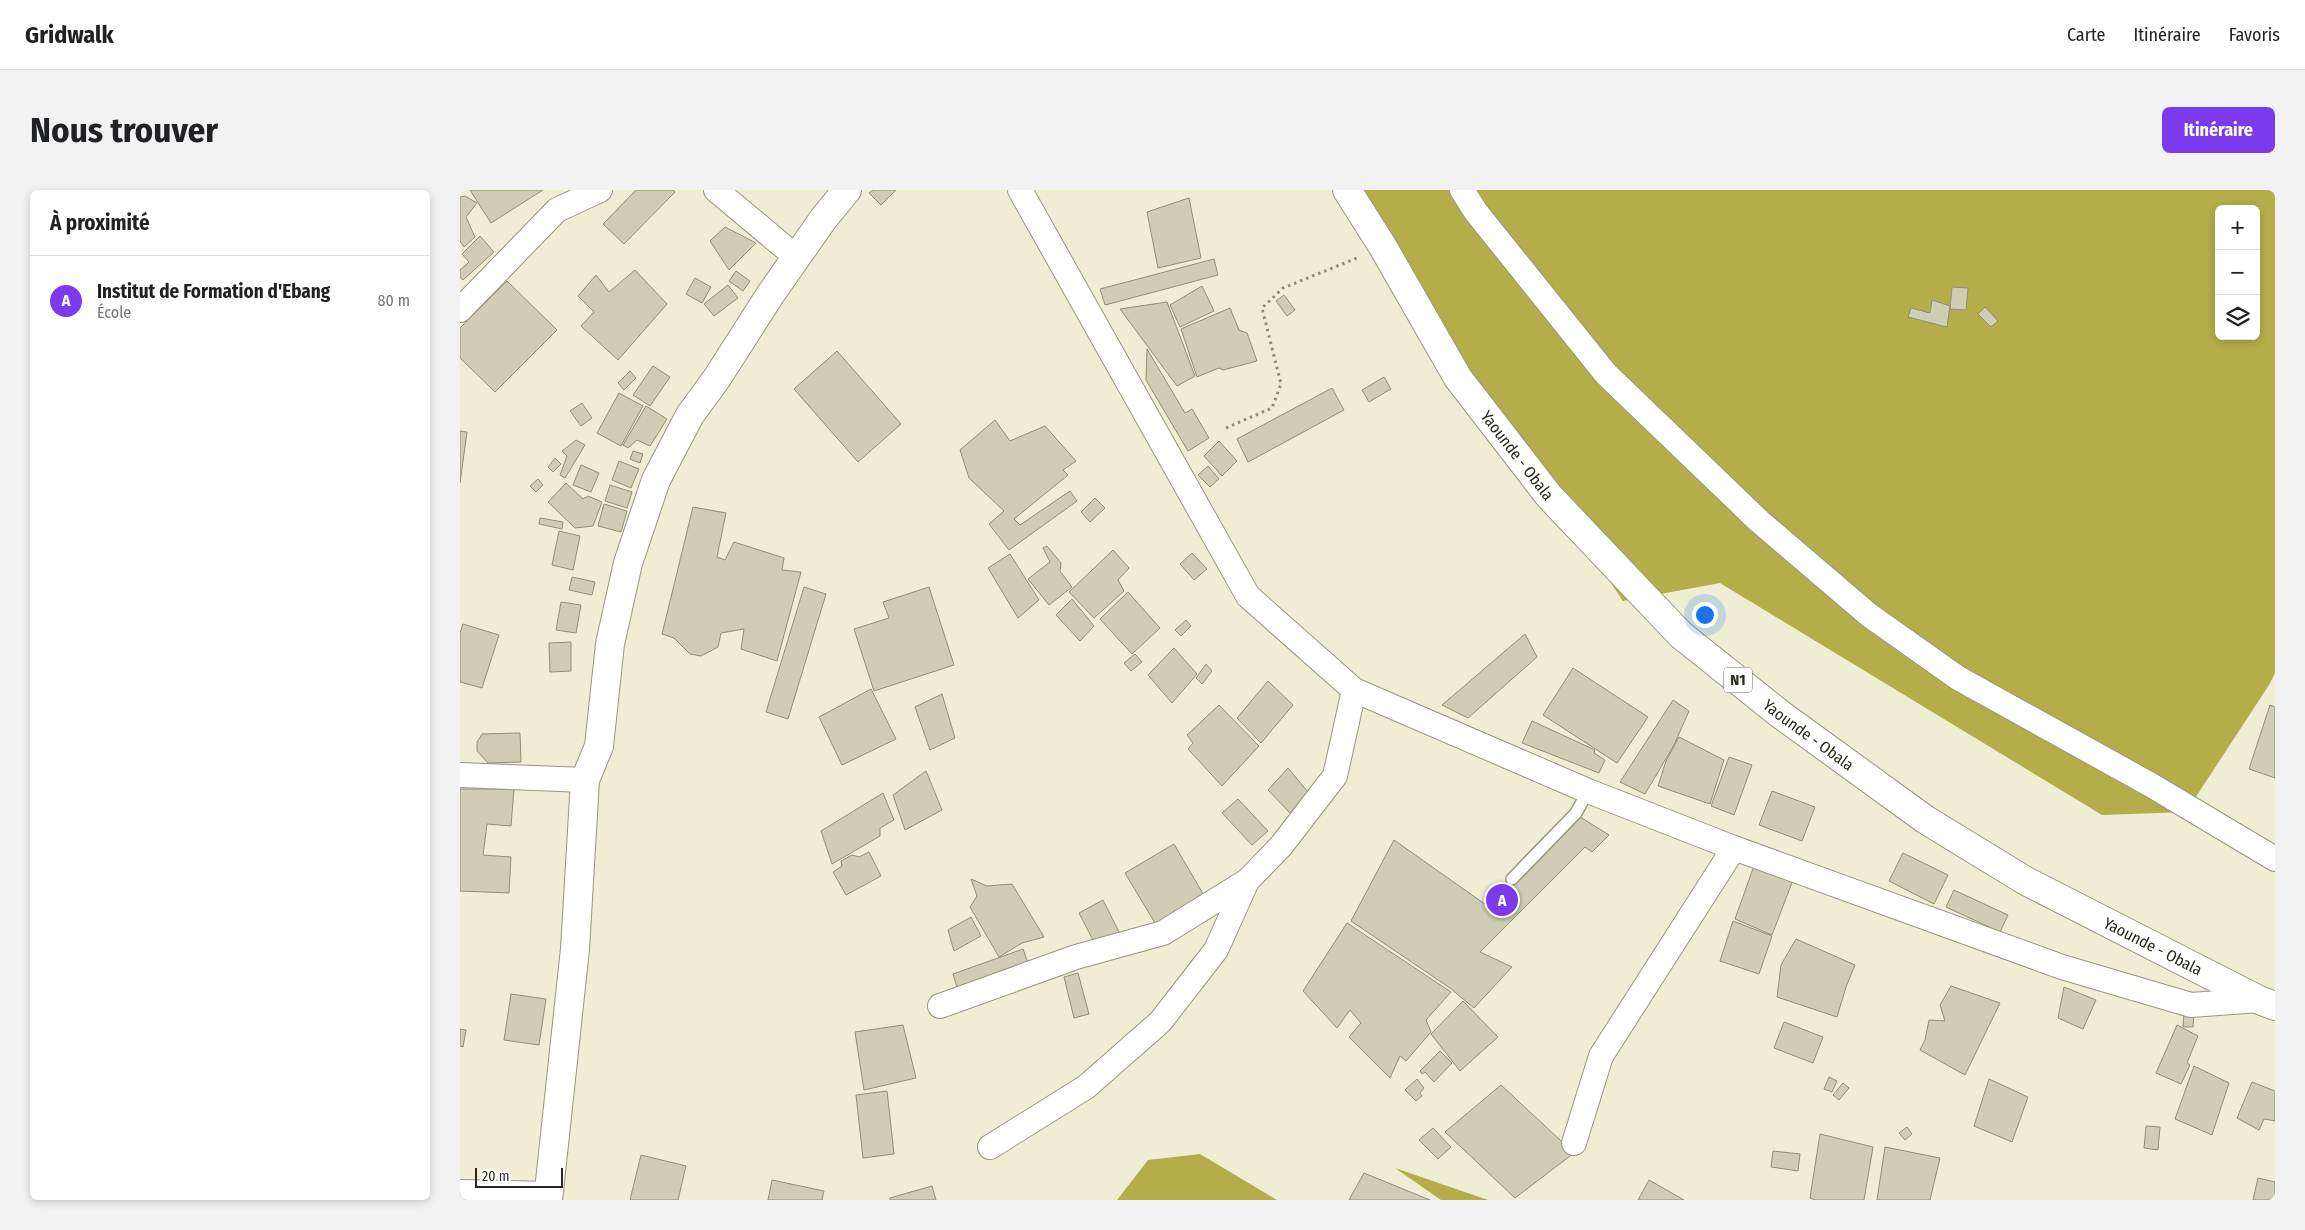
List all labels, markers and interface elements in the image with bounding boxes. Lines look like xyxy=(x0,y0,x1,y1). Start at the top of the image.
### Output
text: Gridwalk xyxy=(25,21,114,49)
text: Carte xyxy=(2067,24,2105,46)
text: Itinéraire xyxy=(2133,24,2201,46)
text: Favoris xyxy=(2229,24,2280,46)
button: Itinéraire xyxy=(2162,107,2275,153)
text: Nous trouver xyxy=(30,109,218,151)
map controls xyxy=(2215,205,2260,340)
button: + xyxy=(2215,205,2260,250)
text: À proximité xyxy=(50,210,150,236)
button: − xyxy=(2215,250,2260,295)
text: Institut de Formation d'Ebang xyxy=(97,280,330,303)
text: A xyxy=(62,291,70,310)
text: 80 m xyxy=(378,291,410,310)
button: layers xyxy=(2215,295,2260,340)
text: École xyxy=(97,303,131,322)
street label: Yaounde - Obala xyxy=(1477,407,1558,504)
your location xyxy=(1692,602,1718,628)
road number: N1 xyxy=(1724,668,1752,692)
street label: Yaounde - Obala xyxy=(1759,695,1858,774)
pin: A xyxy=(1486,881,1518,919)
street label: Yaounde - Obala xyxy=(2101,913,2206,979)
scale bar xyxy=(475,1165,562,1188)
text: 20 m xyxy=(482,1168,510,1185)

